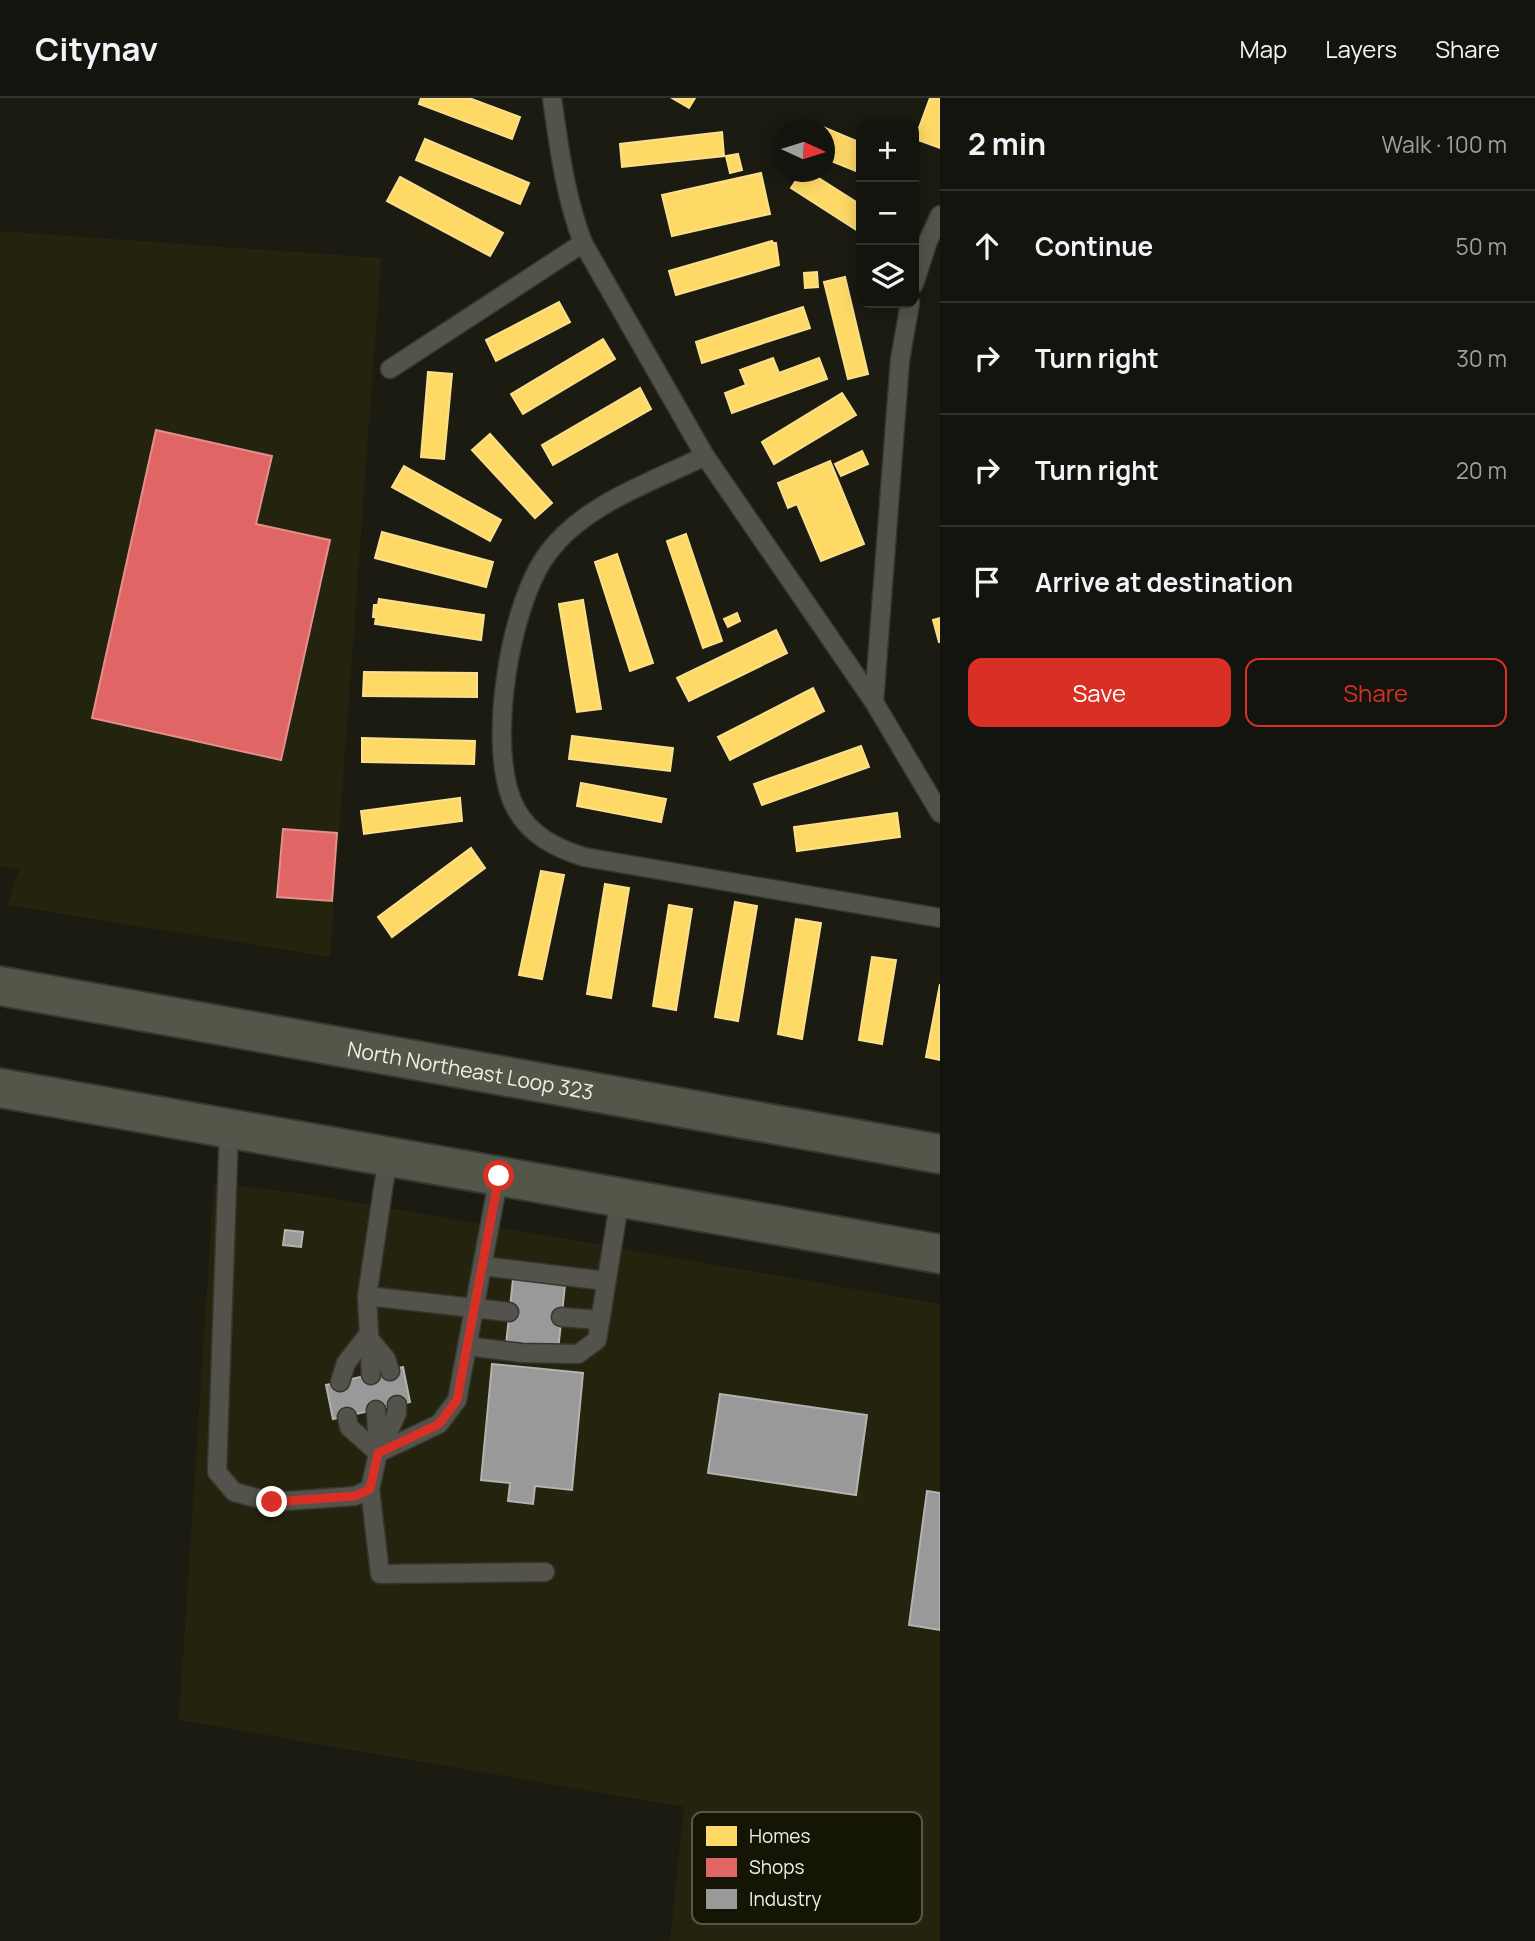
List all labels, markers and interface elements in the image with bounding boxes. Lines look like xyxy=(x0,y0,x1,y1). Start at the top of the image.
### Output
text: Citynav xyxy=(35,26,158,71)
text: Map xyxy=(1240,32,1287,65)
text: Layers xyxy=(1325,32,1397,65)
text: Share xyxy=(1435,32,1500,65)
north arrow xyxy=(772,119,835,182)
map controls xyxy=(856,119,919,308)
button: + xyxy=(856,119,919,182)
text: 2 min xyxy=(968,123,1046,164)
text: Walk · 100 m xyxy=(1381,128,1507,160)
button: − xyxy=(856,182,919,245)
icon: ahead xyxy=(968,227,1006,265)
text: Continue xyxy=(1035,228,1153,264)
text: 50 m xyxy=(1456,230,1507,262)
button: layers xyxy=(856,245,919,308)
icon: right xyxy=(968,339,1006,377)
text: Turn right xyxy=(1035,340,1159,376)
text: 30 m xyxy=(1456,342,1507,374)
icon: right xyxy=(968,451,1006,489)
text: Turn right xyxy=(1035,452,1159,488)
text: 20 m xyxy=(1456,454,1507,486)
icon: arrive xyxy=(968,563,1006,601)
text: Arrive at destination xyxy=(1035,564,1293,600)
button: Save xyxy=(968,658,1231,727)
button: Share xyxy=(1245,658,1507,727)
street label: North Northeast Loop 323 xyxy=(345,1034,596,1106)
route start xyxy=(483,1160,514,1191)
route end xyxy=(256,1486,287,1517)
legend xyxy=(692,1812,922,1924)
text: Homes xyxy=(749,1823,810,1849)
text: Shops xyxy=(749,1854,804,1880)
text: Industry xyxy=(749,1886,822,1912)

